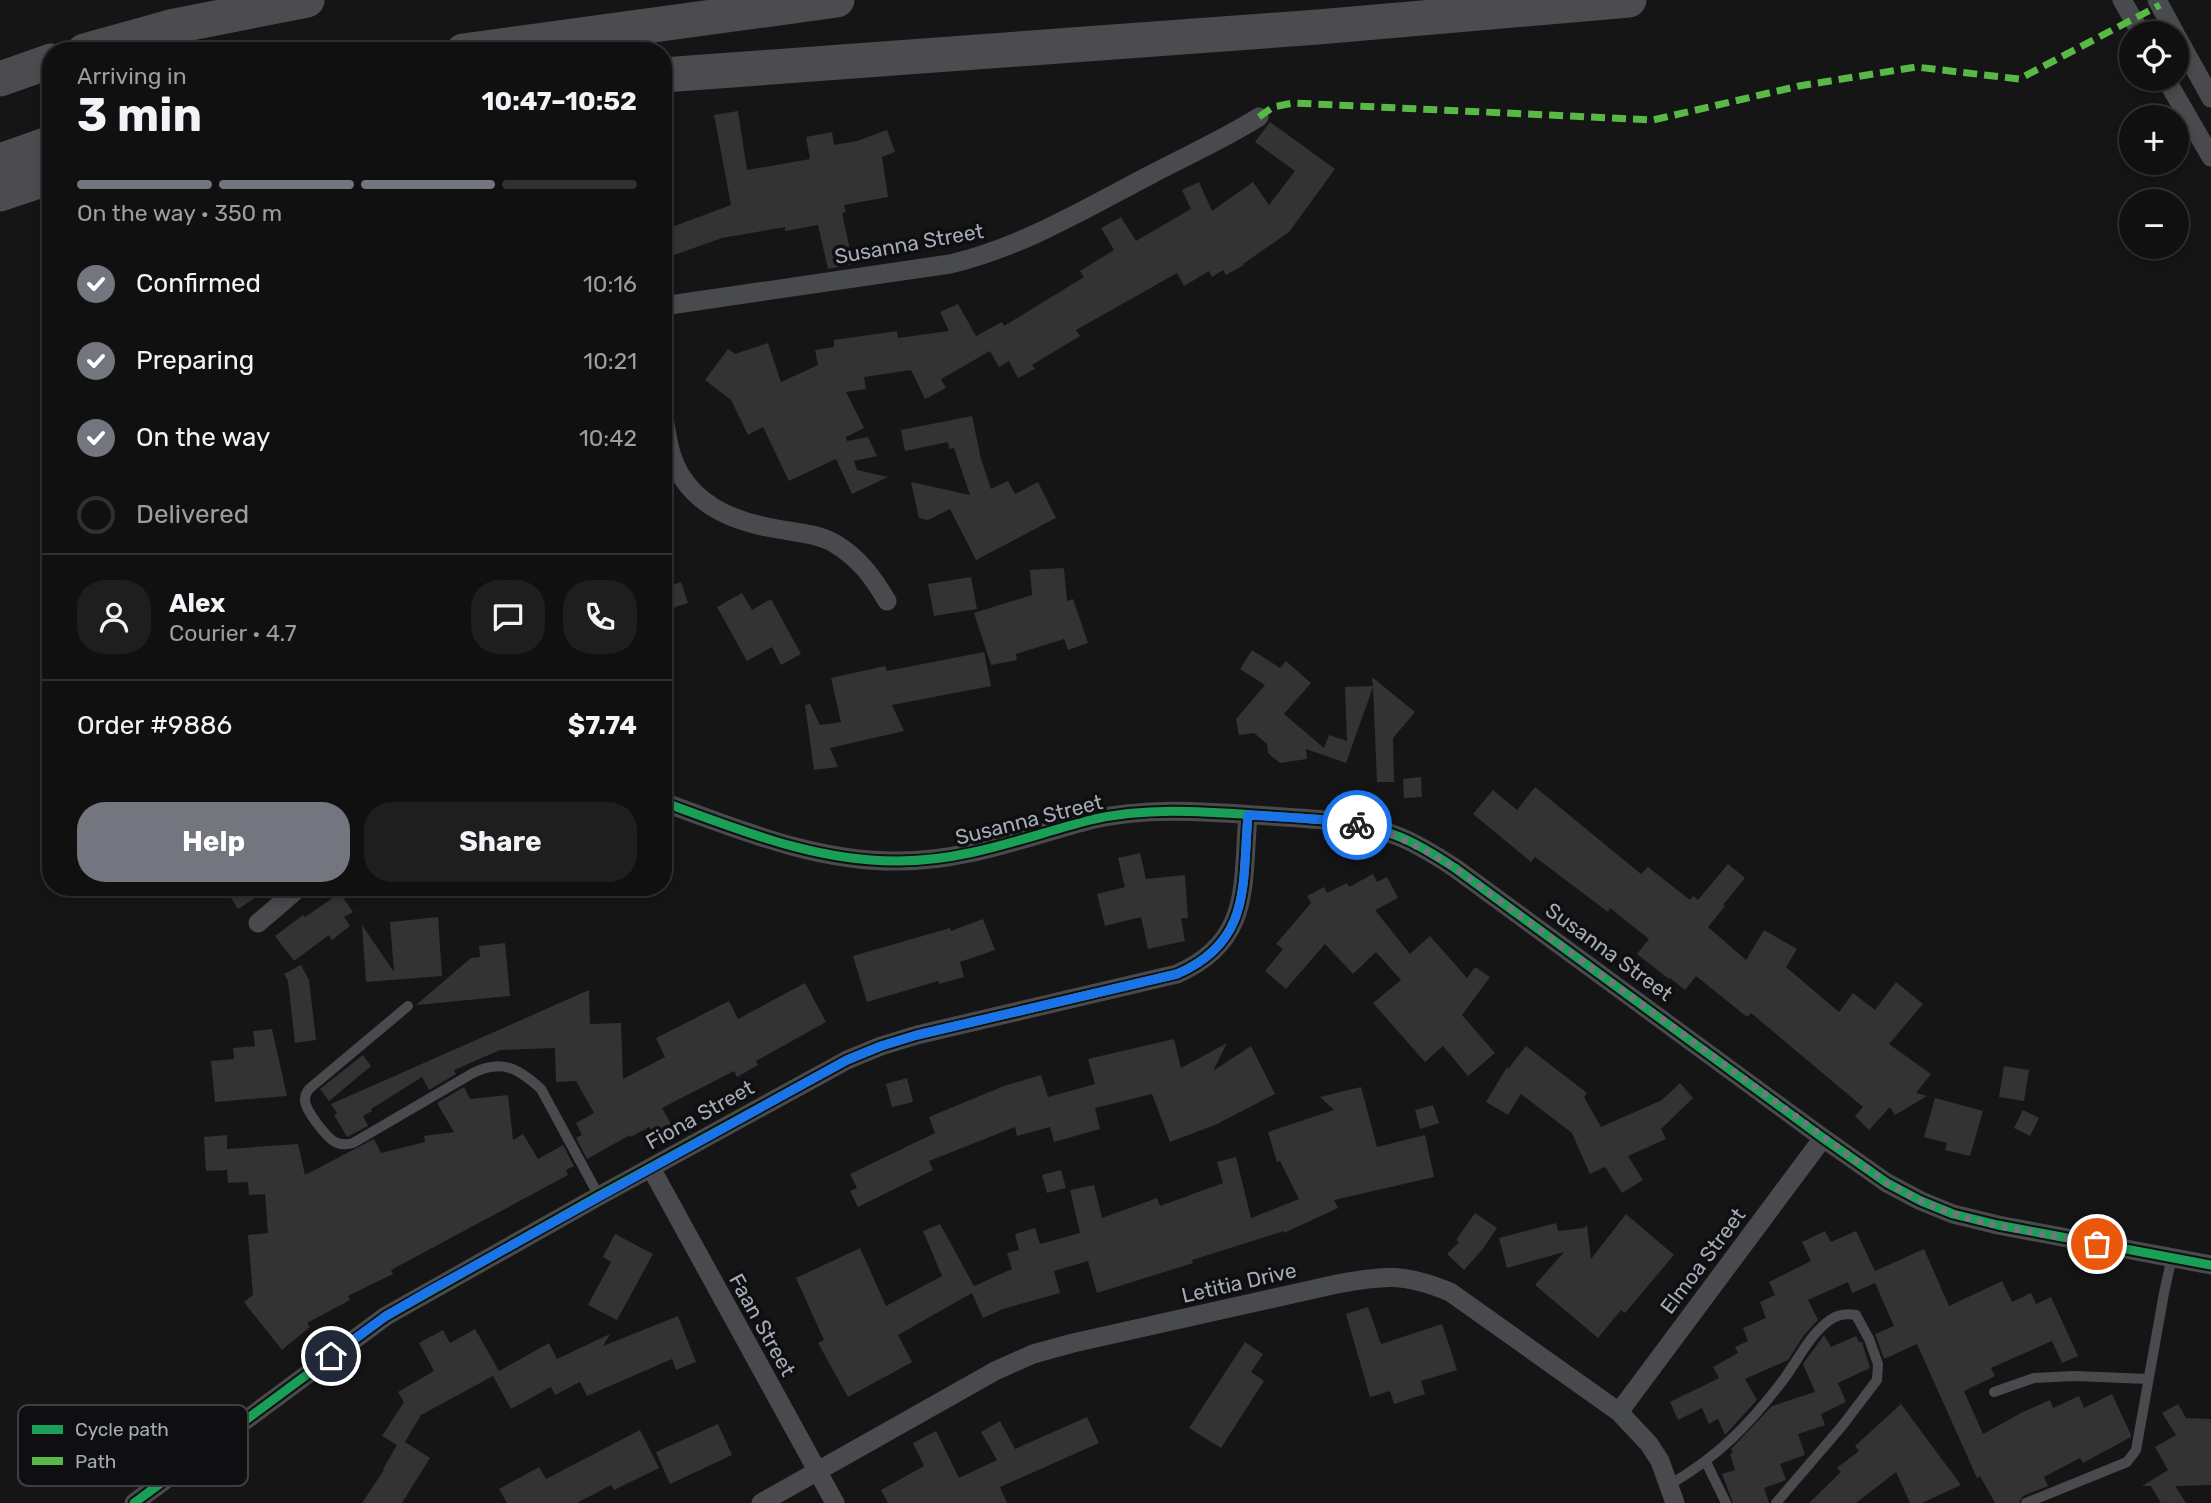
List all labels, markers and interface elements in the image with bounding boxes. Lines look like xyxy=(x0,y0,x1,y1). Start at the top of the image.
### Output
map controls xyxy=(2119,21,2189,259)
button: locate xyxy=(2119,21,2189,91)
text: Arriving in xyxy=(77,62,187,90)
text: 10:47–10:52 xyxy=(482,86,637,117)
text: 3 min xyxy=(77,88,202,143)
button: + xyxy=(2119,105,2189,175)
button: − xyxy=(2119,189,2189,259)
text: On the way · 350 m xyxy=(77,199,282,227)
street label: Susanna Street xyxy=(832,218,985,269)
icon: check xyxy=(77,265,115,303)
text: Confirmed xyxy=(136,268,261,299)
text: 10:16 xyxy=(583,270,637,298)
icon: check xyxy=(77,342,115,380)
text: Preparing xyxy=(136,345,254,376)
text: 10:21 xyxy=(583,347,637,375)
icon: check xyxy=(77,419,115,457)
text: On the way xyxy=(136,422,270,453)
text: 10:42 xyxy=(579,424,637,452)
text: Delivered xyxy=(136,499,249,530)
button: person xyxy=(77,580,151,654)
button: chat xyxy=(471,580,545,654)
button: phone xyxy=(563,580,637,654)
text: Alex xyxy=(169,588,225,619)
text: Courier · 4.7 xyxy=(169,619,296,647)
text: Order #9886 xyxy=(77,710,232,741)
text: $7.74 xyxy=(568,710,637,741)
street label: Susanna Street xyxy=(953,789,1105,850)
courier xyxy=(1322,790,1392,860)
button: Help xyxy=(77,802,350,882)
button: Share xyxy=(364,802,637,882)
icon: bike xyxy=(1338,806,1376,844)
street label: Susanna Street xyxy=(1541,897,1678,1006)
street label: Fiona Street xyxy=(641,1075,758,1154)
street label: Elmoa Street xyxy=(1655,1203,1750,1319)
pin xyxy=(2067,1214,2127,1274)
icon: bag xyxy=(2078,1225,2116,1263)
street label: Letitia Drive xyxy=(1179,1257,1299,1308)
street label: Faan Street xyxy=(724,1269,801,1380)
pin xyxy=(301,1326,361,1386)
icon: home xyxy=(312,1337,350,1375)
legend xyxy=(18,1405,248,1486)
text: Cycle path xyxy=(75,1418,169,1441)
text: Path xyxy=(75,1450,116,1473)

